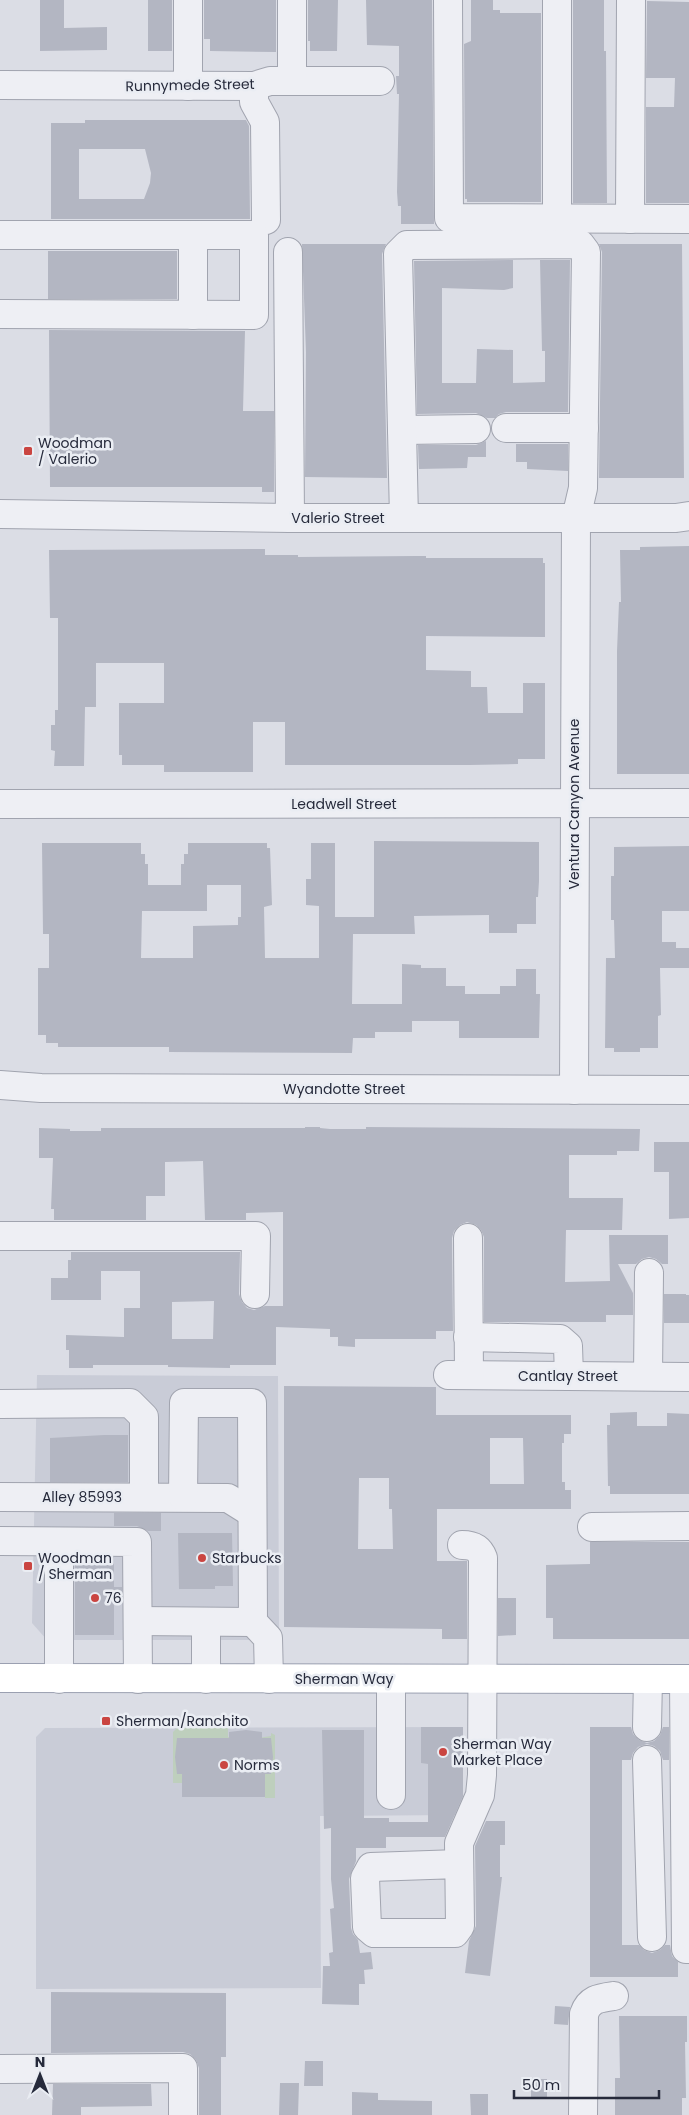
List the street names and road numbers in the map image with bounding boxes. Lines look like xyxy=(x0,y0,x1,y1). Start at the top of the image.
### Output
street label: Runnymede Street xyxy=(125,74,255,96)
street label: Valerio Street xyxy=(291,508,385,528)
street label: Ventura Canyon Avenue xyxy=(564,718,584,889)
street label: Leadwell Street xyxy=(291,794,397,814)
street label: Wyandotte Street xyxy=(283,1079,405,1099)
street label: Cantlay Street xyxy=(518,1366,618,1386)
street label: Alley 85993 xyxy=(42,1487,122,1507)
street label: Sherman Way xyxy=(295,1669,393,1689)

